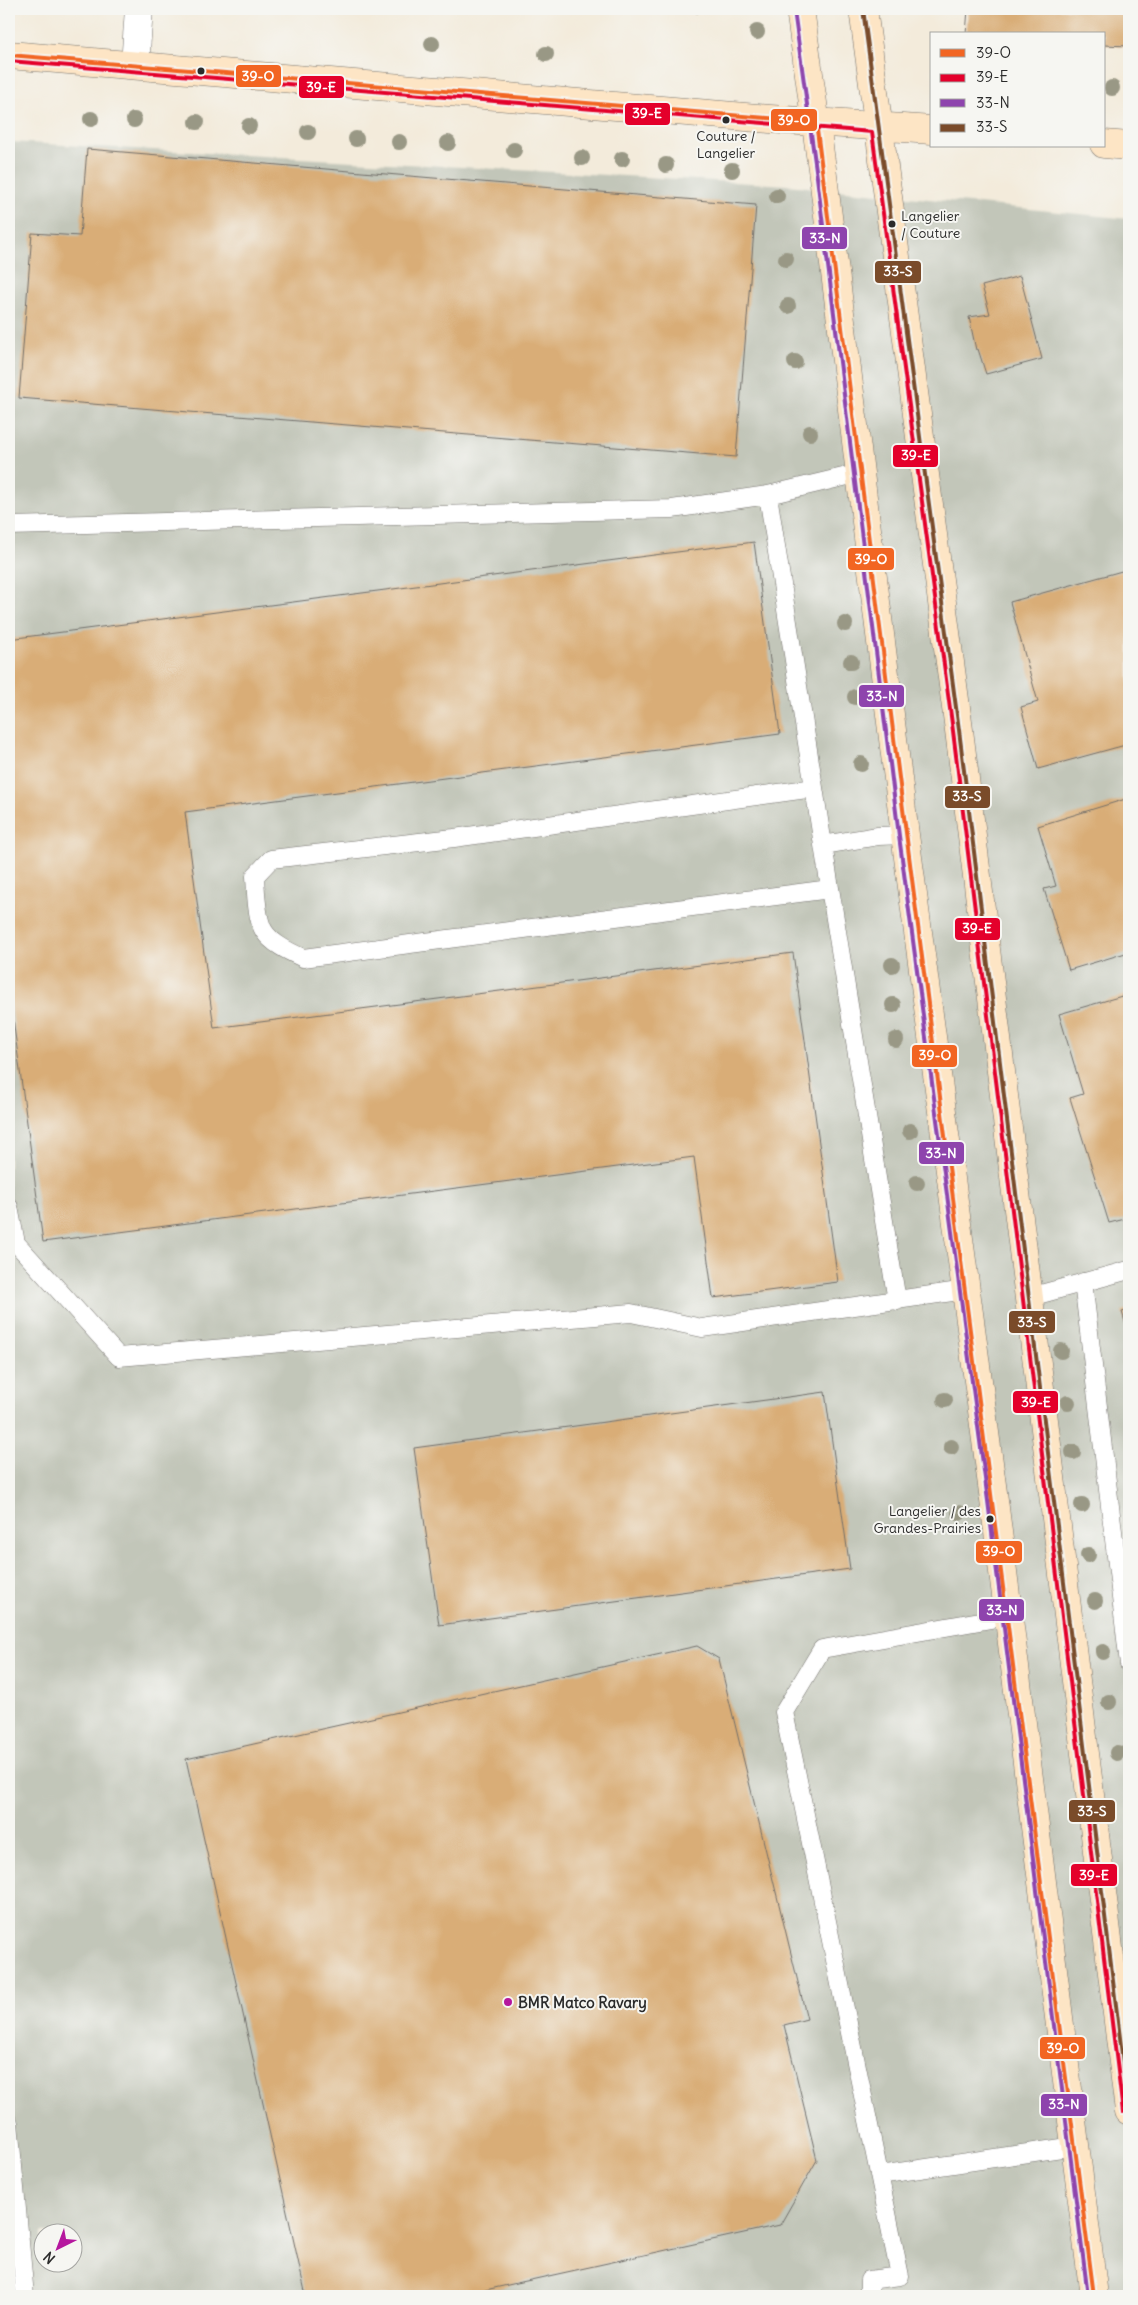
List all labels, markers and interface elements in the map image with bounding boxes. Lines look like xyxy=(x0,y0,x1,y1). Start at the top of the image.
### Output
legend xyxy=(930,32,1106,148)
text: 39-O xyxy=(976,43,1011,62)
line badge: 39-O xyxy=(235,64,282,88)
unlabelled marker xyxy=(196,66,206,76)
text: 39-O xyxy=(242,67,275,85)
text: 39-E xyxy=(976,67,1009,86)
line badge: 39-E xyxy=(298,75,345,99)
text: 39-E xyxy=(306,78,336,96)
text: 33-N xyxy=(976,93,1010,112)
line badge: 39-E xyxy=(624,102,671,126)
text: 39-E xyxy=(632,104,662,122)
line badge: 39-O xyxy=(770,108,818,132)
text: 39-O xyxy=(778,111,811,129)
marker: Couture / Langelier xyxy=(721,115,731,125)
text: 33-S xyxy=(976,117,1007,136)
place label: Couture / Langelier xyxy=(696,127,756,162)
place label: Langelier / Couture xyxy=(901,207,960,242)
marker: Langelier / Couture xyxy=(887,219,897,229)
line badge: 33-N xyxy=(801,226,848,250)
text: 33-N xyxy=(809,229,841,247)
line badge: 33-S xyxy=(874,260,922,284)
text: 33-S xyxy=(883,262,913,280)
line badge: 39-E xyxy=(892,444,939,468)
text: 39-E xyxy=(901,446,931,464)
line badge: 39-O xyxy=(847,547,895,571)
text: 39-O xyxy=(855,550,888,568)
line badge: 33-N xyxy=(858,684,905,708)
text: 33-N xyxy=(866,687,898,705)
line badge: 33-S xyxy=(944,785,991,809)
text: 33-S xyxy=(952,787,982,805)
line badge: 39-E xyxy=(954,917,1001,941)
text: 39-E xyxy=(962,919,992,937)
line badge: 39-O xyxy=(911,1044,958,1068)
text: 39-O xyxy=(919,1046,952,1064)
line badge: 33-N xyxy=(918,1141,965,1165)
text: 33-N xyxy=(925,1144,957,1162)
line badge: 33-S xyxy=(1008,1310,1056,1334)
text: 33-S xyxy=(1017,1313,1047,1331)
line badge: 39-E xyxy=(1012,1390,1059,1414)
text: 39-E xyxy=(1021,1393,1051,1411)
place label: Langelier / des Grandes-Prairies xyxy=(873,1502,981,1537)
marker: Langelier / des Grandes-Prairies xyxy=(985,1514,995,1524)
line badge: 39-O xyxy=(975,1540,1023,1564)
text: 39-O xyxy=(983,1542,1016,1560)
line badge: 33-N xyxy=(978,1598,1025,1622)
text: 33-N xyxy=(986,1601,1018,1619)
line badge: 33-S xyxy=(1068,1799,1116,1823)
text: 33-S xyxy=(1077,1802,1107,1820)
line badge: 39-E xyxy=(1070,1863,1118,1887)
text: 39-E xyxy=(1079,1866,1109,1884)
place label: BMR Matco Ravary xyxy=(518,1993,647,2013)
marker: BMR Matco Ravary xyxy=(502,1996,514,2008)
line badge: 39-O xyxy=(1039,2036,1086,2060)
text: 39-O xyxy=(1047,2039,1080,2057)
line badge: 33-N xyxy=(1040,2093,1088,2117)
text: 33-N xyxy=(1048,2095,1080,2113)
north arrow xyxy=(32,2222,82,2272)
text: N xyxy=(40,2248,59,2268)

